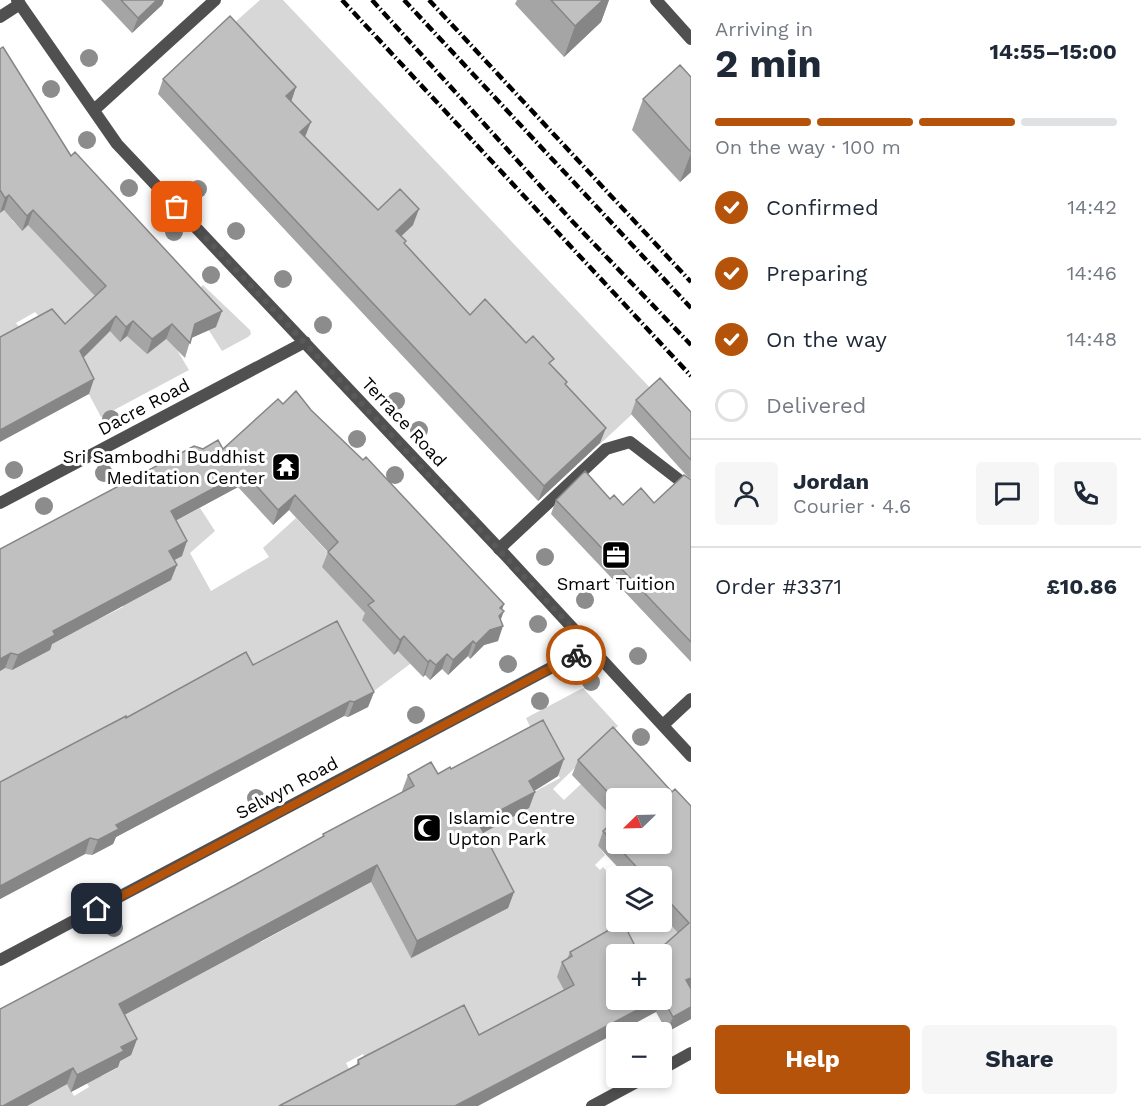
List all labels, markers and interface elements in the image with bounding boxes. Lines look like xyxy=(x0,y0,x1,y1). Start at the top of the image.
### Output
text: Arriving in xyxy=(715,17,813,41)
text: 14:55–15:00 xyxy=(989,39,1117,64)
text: 2 min xyxy=(715,41,822,86)
text: On the way · 100 m xyxy=(715,135,901,159)
pin xyxy=(151,181,202,232)
icon: bag xyxy=(160,190,193,223)
icon: check xyxy=(715,191,748,224)
text: Confirmed xyxy=(766,195,879,220)
text: 14:42 xyxy=(1067,195,1117,219)
icon: check xyxy=(715,257,748,290)
text: Preparing xyxy=(766,261,867,286)
text: 14:46 xyxy=(1067,261,1117,285)
icon: check xyxy=(715,323,748,356)
text: On the way xyxy=(766,327,887,352)
text: 14:48 xyxy=(1067,327,1117,351)
street label: Terrace Road xyxy=(358,373,451,471)
street label: Dacre Road xyxy=(94,374,193,439)
text: Delivered xyxy=(766,393,866,418)
place label: Sri Sambodhi Buddhist Meditation Center xyxy=(63,446,265,488)
temple icon: Sri Sambodhi Buddhist Meditation Center xyxy=(270,451,302,483)
button: person xyxy=(715,462,778,525)
button: chat xyxy=(976,462,1039,525)
button: phone xyxy=(1054,462,1117,525)
text: Jordan xyxy=(793,469,869,494)
text: Courier · 4.6 xyxy=(793,494,911,518)
office icon: Smart Tuition xyxy=(600,539,632,571)
place label: Smart Tuition xyxy=(557,573,675,594)
text: Order #3371 xyxy=(715,574,842,599)
text: £10.86 xyxy=(1046,574,1117,599)
courier xyxy=(546,625,606,685)
icon: bike xyxy=(560,639,593,672)
street label: Selwyn Road xyxy=(232,752,341,823)
north arrow xyxy=(606,788,672,854)
map controls xyxy=(606,788,672,1088)
place label: Islamic Centre Upton Park xyxy=(448,807,575,849)
mosque icon: Islamic Centre Upton Park xyxy=(411,812,443,844)
button: layers xyxy=(606,866,672,932)
pin xyxy=(71,883,122,934)
icon: home xyxy=(80,892,113,925)
button: + xyxy=(606,944,672,1010)
button: − xyxy=(606,1022,672,1088)
button: Help xyxy=(715,1025,910,1094)
button: Share xyxy=(922,1025,1117,1094)

